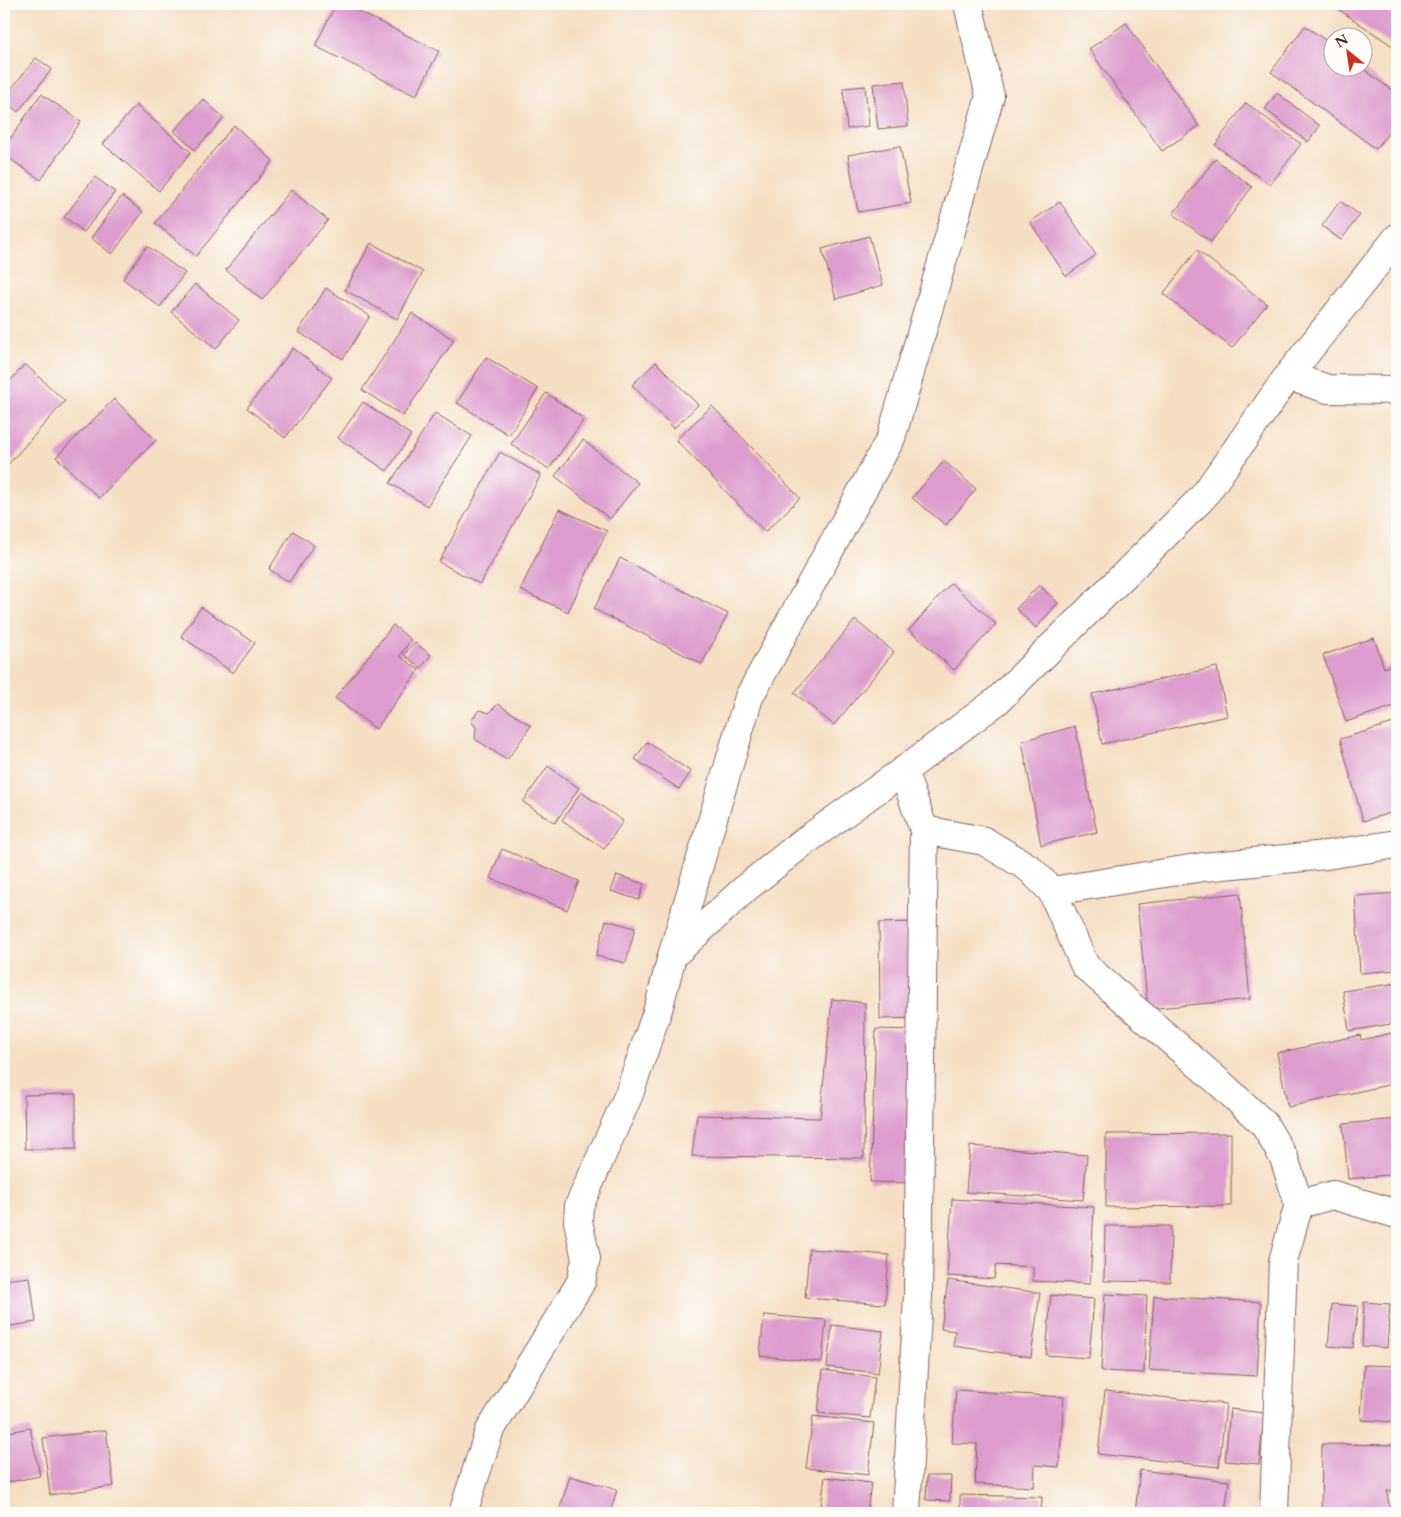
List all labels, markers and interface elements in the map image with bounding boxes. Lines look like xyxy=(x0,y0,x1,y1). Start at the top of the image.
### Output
north arrow xyxy=(1324,28,1374,78)
text: N xyxy=(1332,30,1352,52)

